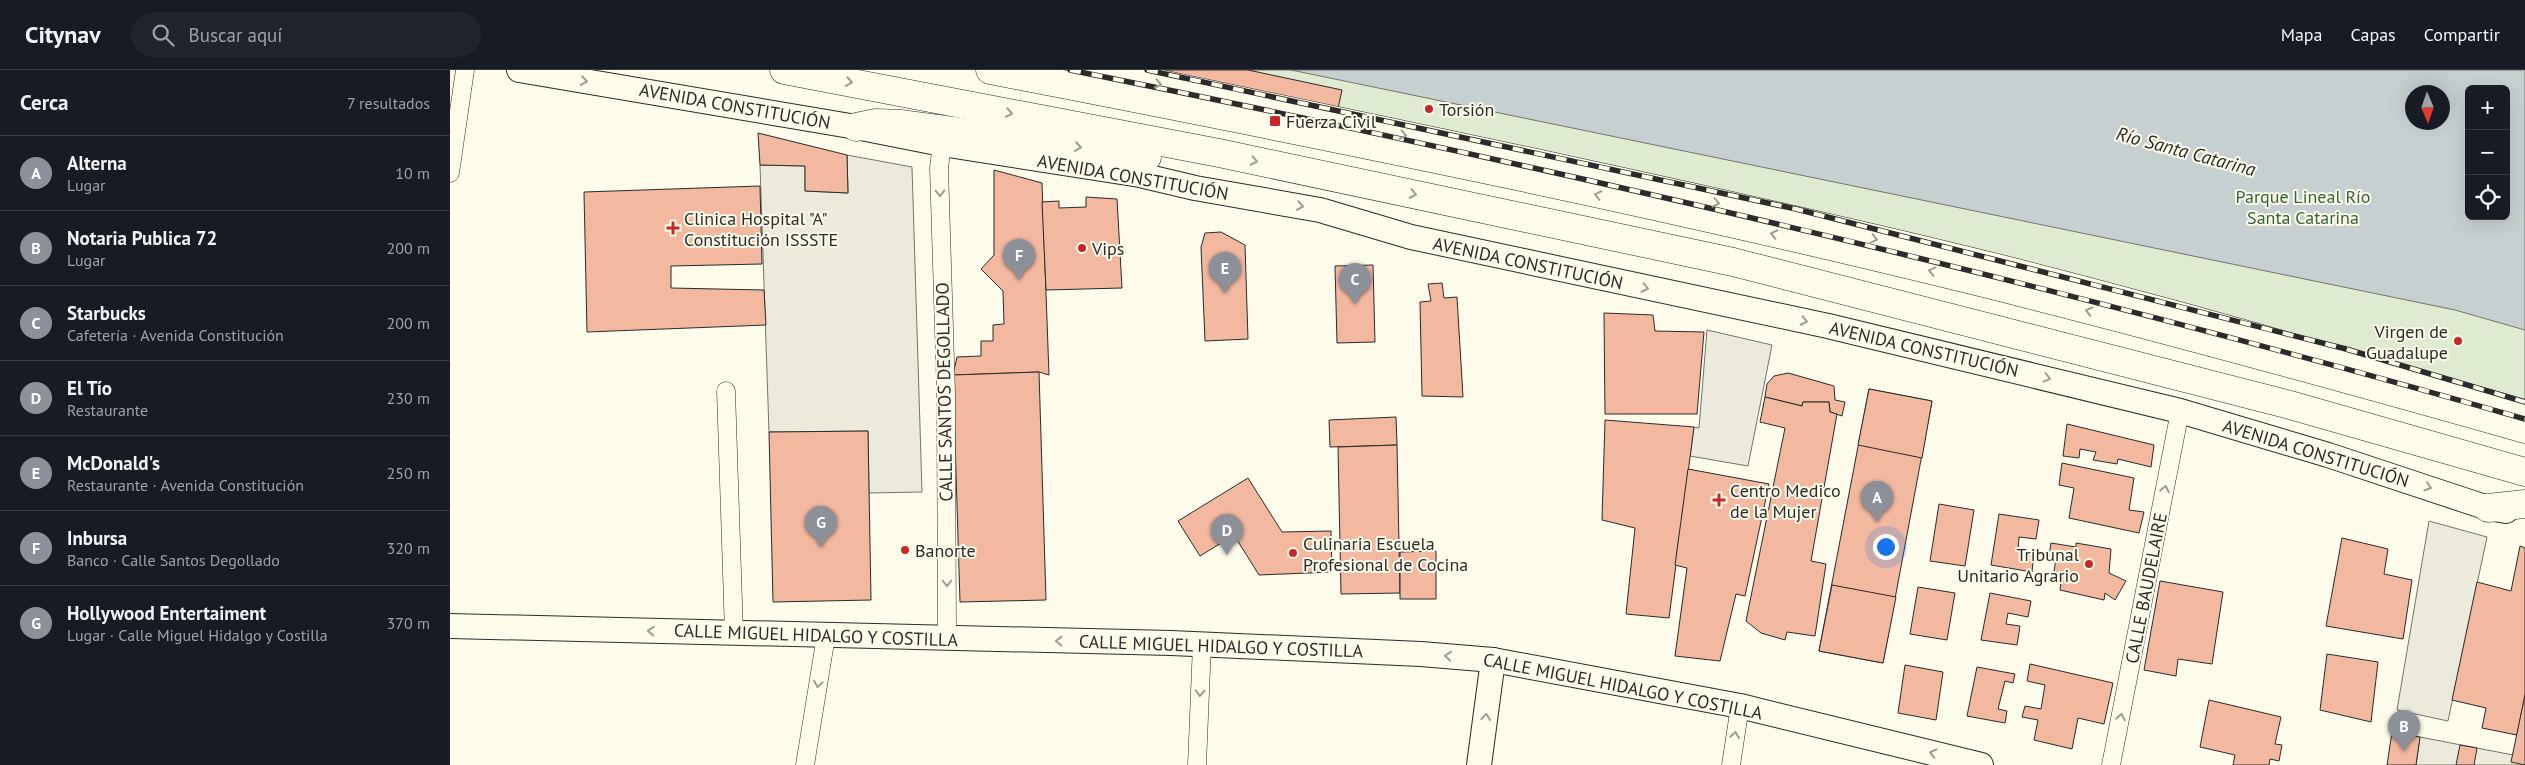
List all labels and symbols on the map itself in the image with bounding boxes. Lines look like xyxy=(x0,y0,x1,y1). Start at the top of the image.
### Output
one-way arrow xyxy=(580,75,588,86)
one-way arrow xyxy=(845,76,854,87)
street label: AVENIDA CONSTITUCIÓN xyxy=(638,78,832,134)
one-way arrow xyxy=(1154,78,1163,88)
north arrow xyxy=(2405,85,2450,130)
place label: Torsión xyxy=(1439,98,1494,121)
marker: Torsión xyxy=(1423,103,1435,115)
one-way arrow xyxy=(1004,107,1013,117)
place label: Fuerza Civil xyxy=(1286,110,1377,133)
marker: Fuerza Civil xyxy=(1268,114,1282,128)
water label: Río Santa Catarina xyxy=(2114,121,2259,181)
one-way arrow xyxy=(1399,129,1408,140)
one-way arrow xyxy=(1073,142,1082,152)
street label: AVENIDA CONSTITUCIÓN xyxy=(1036,149,1230,205)
one-way arrow xyxy=(1250,155,1259,166)
park label: Parque Lineal Río Santa Catarina xyxy=(2236,185,2370,229)
one-way arrow xyxy=(1409,188,1418,199)
one-way arrow xyxy=(935,190,945,197)
one-way arrow xyxy=(1594,190,1603,200)
one-way arrow xyxy=(1711,197,1720,208)
one-way arrow xyxy=(1295,201,1304,211)
place label: Clinica Hospital "A" Constitución ISSSTE xyxy=(684,207,838,251)
marker: Clinica Hospital "A" Constitución ISSSTE xyxy=(666,221,680,235)
one-way arrow xyxy=(1769,230,1778,240)
street label: AVENIDA CONSTITUCIÓN xyxy=(1431,232,1625,294)
one-way arrow xyxy=(1870,233,1879,244)
place label: Vips xyxy=(1091,237,1124,260)
pin: F xyxy=(1003,239,1035,280)
marker: Vips xyxy=(1076,242,1088,254)
pin: E xyxy=(1209,252,1241,293)
pin: C xyxy=(1339,263,1371,304)
one-way arrow xyxy=(1928,266,1937,277)
street label: CALLE SANTOS DEGOLLADO xyxy=(931,282,957,502)
one-way arrow xyxy=(1641,282,1649,293)
one-way arrow xyxy=(2085,306,2094,317)
one-way arrow xyxy=(1800,315,1809,326)
street label: AVENIDA CONSTITUCIÓN xyxy=(1827,316,2021,382)
place label: Virgen de Guadalupe xyxy=(2366,320,2448,364)
marker: Virgen de Guadalupe xyxy=(2452,335,2464,347)
one-way arrow xyxy=(2043,372,2052,383)
street label: AVENIDA CONSTITUCIÓN xyxy=(2220,414,2412,492)
place label: Centro Medico de la Mujer xyxy=(1730,479,1841,523)
pin: A xyxy=(1861,481,1893,522)
one-way arrow xyxy=(2423,481,2431,491)
one-way arrow xyxy=(2159,485,2170,493)
marker: Centro Medico de la Mujer xyxy=(1712,493,1726,507)
pin: G xyxy=(805,506,837,547)
street label: CALLE BAUDELAIRE xyxy=(2120,511,2172,665)
pin: D xyxy=(1211,514,1243,555)
place label: Culinaria Escuela Profesional de Cocina xyxy=(1303,532,1468,576)
your location xyxy=(1873,534,1899,560)
place label: Banorte xyxy=(915,539,976,562)
place label: Tribunal Unitario Agrario xyxy=(1957,543,2080,587)
marker: Banorte xyxy=(899,544,911,556)
marker: Culinaria Escuela Profesional de Cocina xyxy=(1287,547,1299,559)
marker: Tribunal Unitario Agrario xyxy=(2083,558,2095,570)
one-way arrow xyxy=(942,580,952,587)
street label: CALLE MIGUEL HIDALGO Y COSTILLA xyxy=(674,619,959,651)
one-way arrow xyxy=(647,626,655,636)
street label: CALLE MIGUEL HIDALGO Y COSTILLA xyxy=(1079,630,1364,662)
one-way arrow xyxy=(1055,636,1062,646)
street label: CALLE MIGUEL HIDALGO Y COSTILLA xyxy=(1481,648,1765,724)
one-way arrow xyxy=(1444,651,1452,662)
one-way arrow xyxy=(814,679,824,688)
one-way arrow xyxy=(1194,689,1205,697)
pin: B xyxy=(2388,710,2420,751)
one-way arrow xyxy=(1480,712,1491,720)
one-way arrow xyxy=(2115,713,2125,722)
one-way arrow xyxy=(1730,731,1740,740)
one-way arrow xyxy=(1929,748,1938,759)

